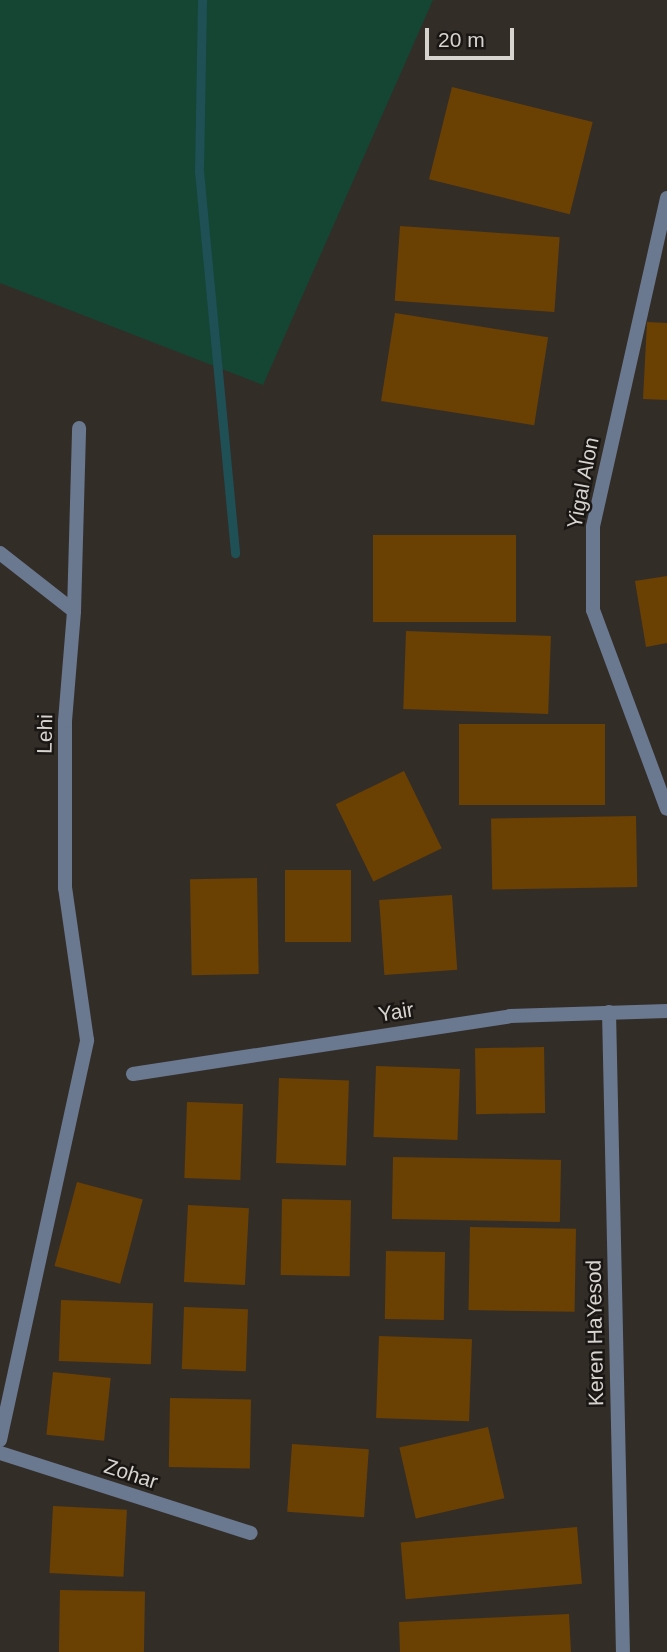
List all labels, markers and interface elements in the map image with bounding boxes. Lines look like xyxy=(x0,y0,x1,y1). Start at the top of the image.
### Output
scale bar xyxy=(429,14,518,58)
text: 20 m xyxy=(438,28,485,51)
street label: Yigal Alon xyxy=(562,435,604,531)
street label: Lehi xyxy=(32,714,58,754)
street label: Yair xyxy=(376,997,416,1027)
street label: Keren HaYesod xyxy=(581,1260,609,1406)
street label: Zohar xyxy=(101,1454,161,1494)

